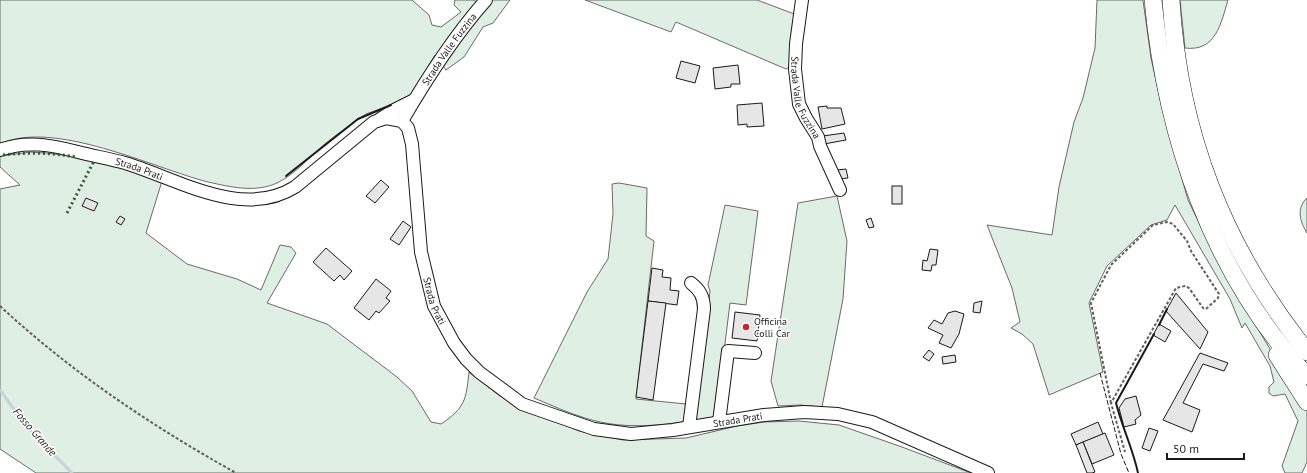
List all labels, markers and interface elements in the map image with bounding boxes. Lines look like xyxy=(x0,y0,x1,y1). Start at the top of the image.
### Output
street label: Strada Valle Fuzzina xyxy=(419,10,479,88)
street label: Strada Valle Fuzzina xyxy=(788,56,823,141)
street label: Strada Prati xyxy=(114,155,165,183)
street label: Strada Prati xyxy=(420,276,449,327)
place label: Officina Colli Car xyxy=(754,315,790,340)
marker: Officina Colli Car xyxy=(741,322,751,332)
water label: Fosso Grande xyxy=(10,405,60,459)
street label: Strada Prati xyxy=(712,409,763,430)
scale bar xyxy=(1167,435,1244,461)
text: 50 m xyxy=(1173,441,1199,456)

